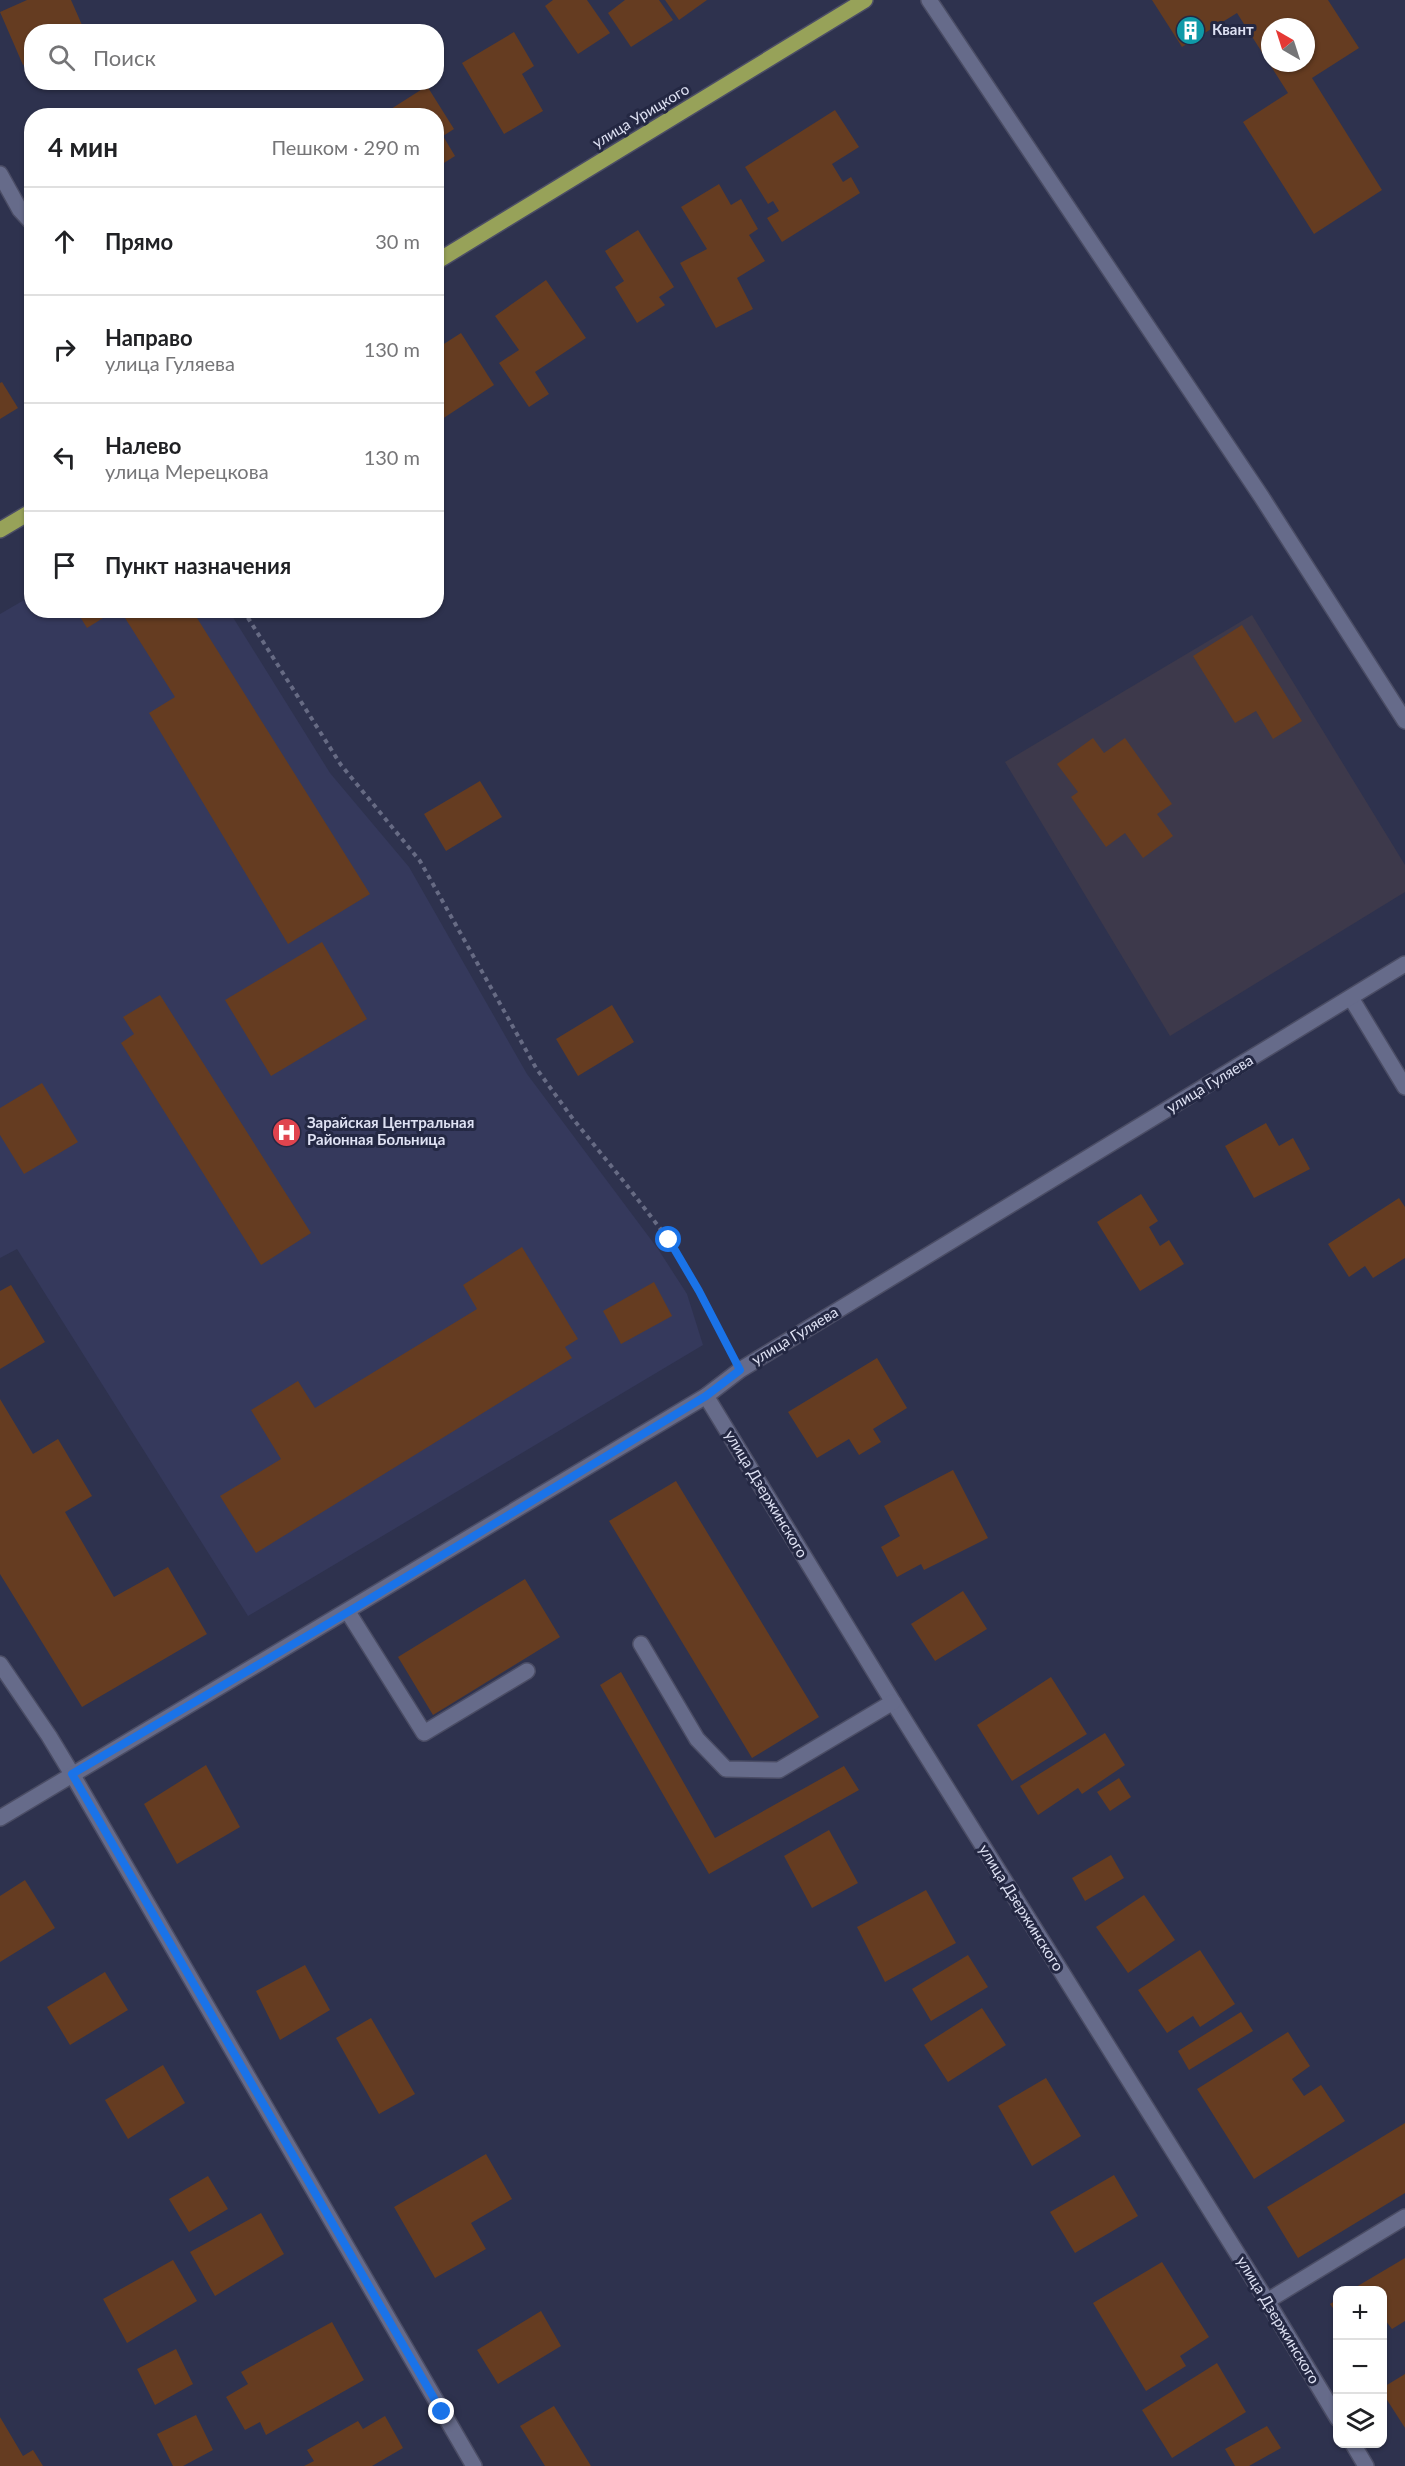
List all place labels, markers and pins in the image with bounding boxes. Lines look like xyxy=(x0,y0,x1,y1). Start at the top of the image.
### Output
building icon: Квант xyxy=(1175,14,1207,46)
place label: Квант xyxy=(1212,20,1254,38)
place label: Зарайская Центральная Районная Больница xyxy=(307,1113,474,1148)
hospital icon: Зарайская Центральная Районная Больница xyxy=(270,1116,302,1148)

